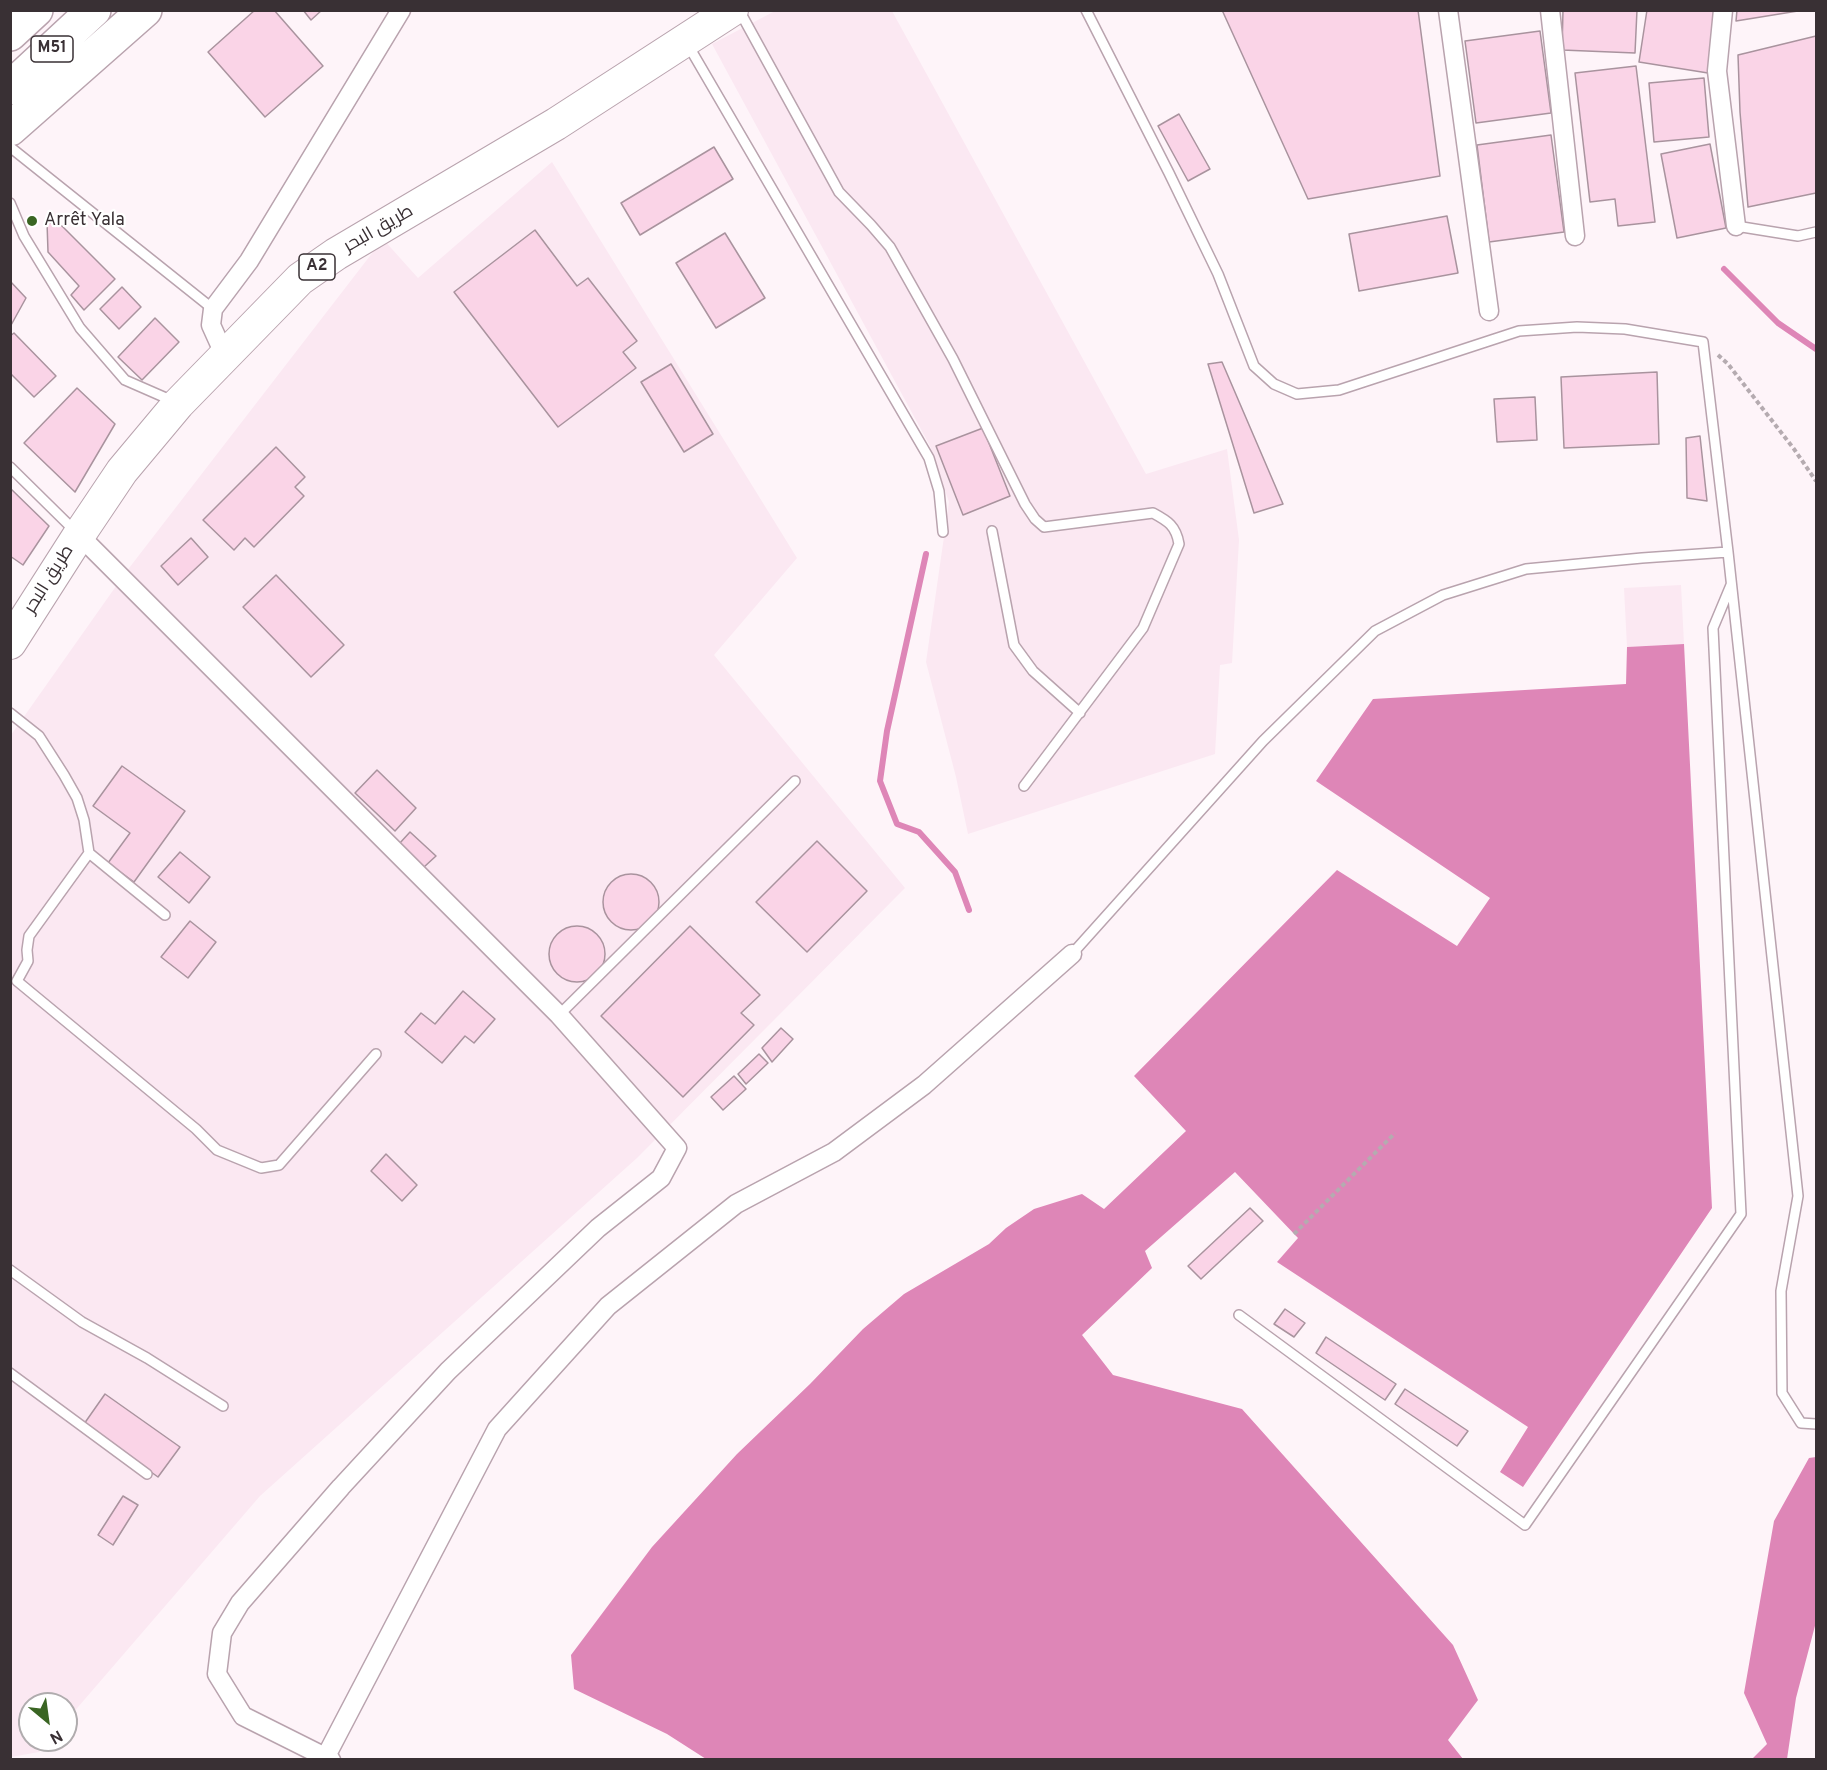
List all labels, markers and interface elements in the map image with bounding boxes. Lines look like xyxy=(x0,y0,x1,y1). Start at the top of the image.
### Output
road number: M51 xyxy=(31,36,73,62)
street label: طريق البحر xyxy=(340,201,418,259)
place label: Arrêt Yala xyxy=(44,210,125,232)
marker: Arrêt Yala xyxy=(25,214,39,228)
road number: A2 xyxy=(299,254,335,280)
street label: طريق البحر xyxy=(21,542,79,618)
north arrow xyxy=(18,1692,78,1752)
text: N xyxy=(46,1724,66,1748)

